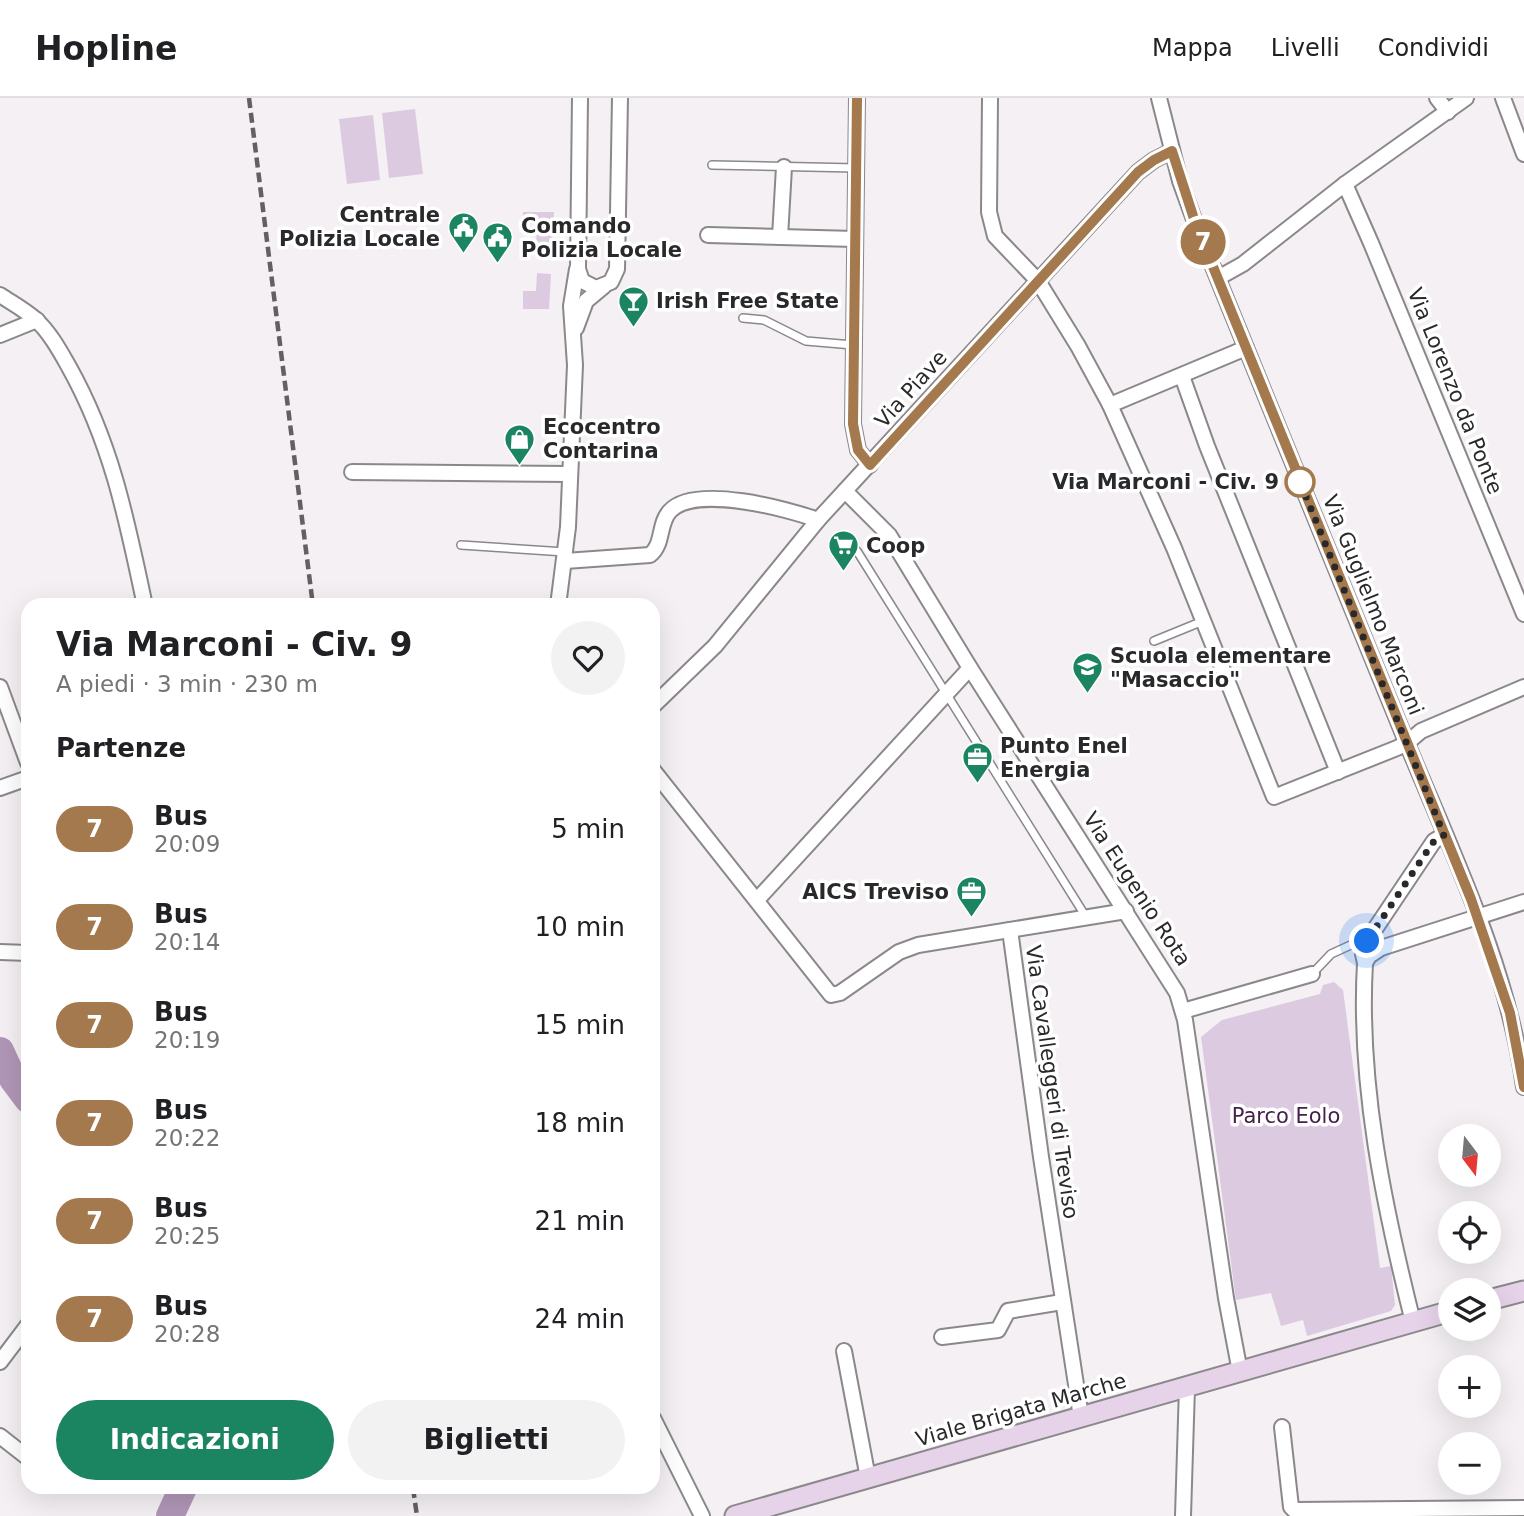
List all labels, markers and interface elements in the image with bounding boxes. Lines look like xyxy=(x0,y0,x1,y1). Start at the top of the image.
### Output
text: Hopline xyxy=(35,29,177,68)
text: Mappa xyxy=(1152,34,1233,62)
text: Livelli xyxy=(1271,34,1340,62)
text: Condividi xyxy=(1378,34,1489,62)
place label: Centrale Polizia Locale xyxy=(279,203,440,251)
public building icon: Centrale Polizia Locale xyxy=(446,210,480,254)
place label: Comando Polizia Locale xyxy=(521,214,682,262)
line badge: 7 xyxy=(1180,219,1226,265)
public building icon: Comando Polizia Locale xyxy=(481,221,515,265)
text: 7 xyxy=(1195,228,1211,256)
bar icon: Irish Free State xyxy=(616,284,650,328)
street label: Via Lorenzo da Ponte xyxy=(1403,284,1507,498)
place label: Irish Free State xyxy=(656,289,839,313)
street label: Via Piave xyxy=(870,345,952,433)
place label: Ecocentro Contarina xyxy=(543,415,661,463)
shop icon: Ecocentro Contarina xyxy=(503,422,537,466)
marker: Via Marconi - Civ. 9 xyxy=(1285,467,1315,497)
place label: Via Marconi - Civ. 9 xyxy=(1052,470,1279,494)
street label: Via Guglielmo Marconi xyxy=(1318,491,1428,719)
supermarket icon: Coop xyxy=(826,529,860,573)
place label: Coop xyxy=(866,534,925,558)
button: heart xyxy=(551,621,625,695)
text: Via Marconi - Civ. 9 xyxy=(56,625,412,664)
place label: Scuola elementare "Masaccio" xyxy=(1110,644,1331,692)
school or university icon: Scuola elementare "Masaccio" xyxy=(1070,651,1104,695)
text: A piedi · 3 min · 230 m xyxy=(56,671,318,697)
text: Partenze xyxy=(56,733,186,763)
place label: Punto Enel Energia xyxy=(1000,734,1128,782)
office icon: Punto Enel Energia xyxy=(960,741,994,785)
text: Bus xyxy=(154,801,208,831)
street label: Via Eugenio Rota xyxy=(1078,808,1196,970)
text: 5 min xyxy=(551,814,625,844)
text: 7 xyxy=(86,815,103,843)
text: 20:09 xyxy=(154,831,220,857)
office icon: AICS Treviso xyxy=(955,875,989,919)
place label: AICS Treviso xyxy=(802,880,949,904)
text: Bus xyxy=(154,899,208,929)
text: 10 min xyxy=(535,912,625,942)
text: 7 xyxy=(86,913,103,941)
your location xyxy=(1349,923,1384,958)
text: 20:14 xyxy=(154,929,220,955)
street label: Via Cavalleggeri di Treviso xyxy=(1021,944,1083,1220)
text: Bus xyxy=(154,997,208,1027)
text: 15 min xyxy=(535,1010,625,1040)
text: 7 xyxy=(86,1011,103,1039)
text: 20:19 xyxy=(154,1027,220,1053)
text: Bus xyxy=(154,1095,208,1125)
park label: Parco Eolo xyxy=(1232,1104,1340,1128)
text: 18 min xyxy=(535,1108,625,1138)
text: 7 xyxy=(86,1109,103,1137)
north arrow xyxy=(1438,1124,1502,1186)
map controls xyxy=(1438,1124,1501,1495)
text: 20:22 xyxy=(154,1125,220,1151)
text: Bus xyxy=(154,1193,208,1223)
button: locate xyxy=(1438,1201,1501,1264)
text: 21 min xyxy=(535,1206,625,1236)
text: 7 xyxy=(86,1207,103,1235)
text: 20:25 xyxy=(154,1223,220,1249)
button: layers xyxy=(1438,1278,1501,1341)
text: Bus xyxy=(154,1291,208,1321)
text: 24 min xyxy=(535,1304,625,1334)
text: 7 xyxy=(86,1305,103,1333)
text: 20:28 xyxy=(154,1321,220,1347)
button: + xyxy=(1438,1355,1501,1418)
street label: Viale Brigata Marche xyxy=(913,1368,1129,1452)
button: Indicazioni xyxy=(56,1400,334,1480)
button: Biglietti xyxy=(348,1400,625,1480)
button: − xyxy=(1438,1432,1501,1495)

